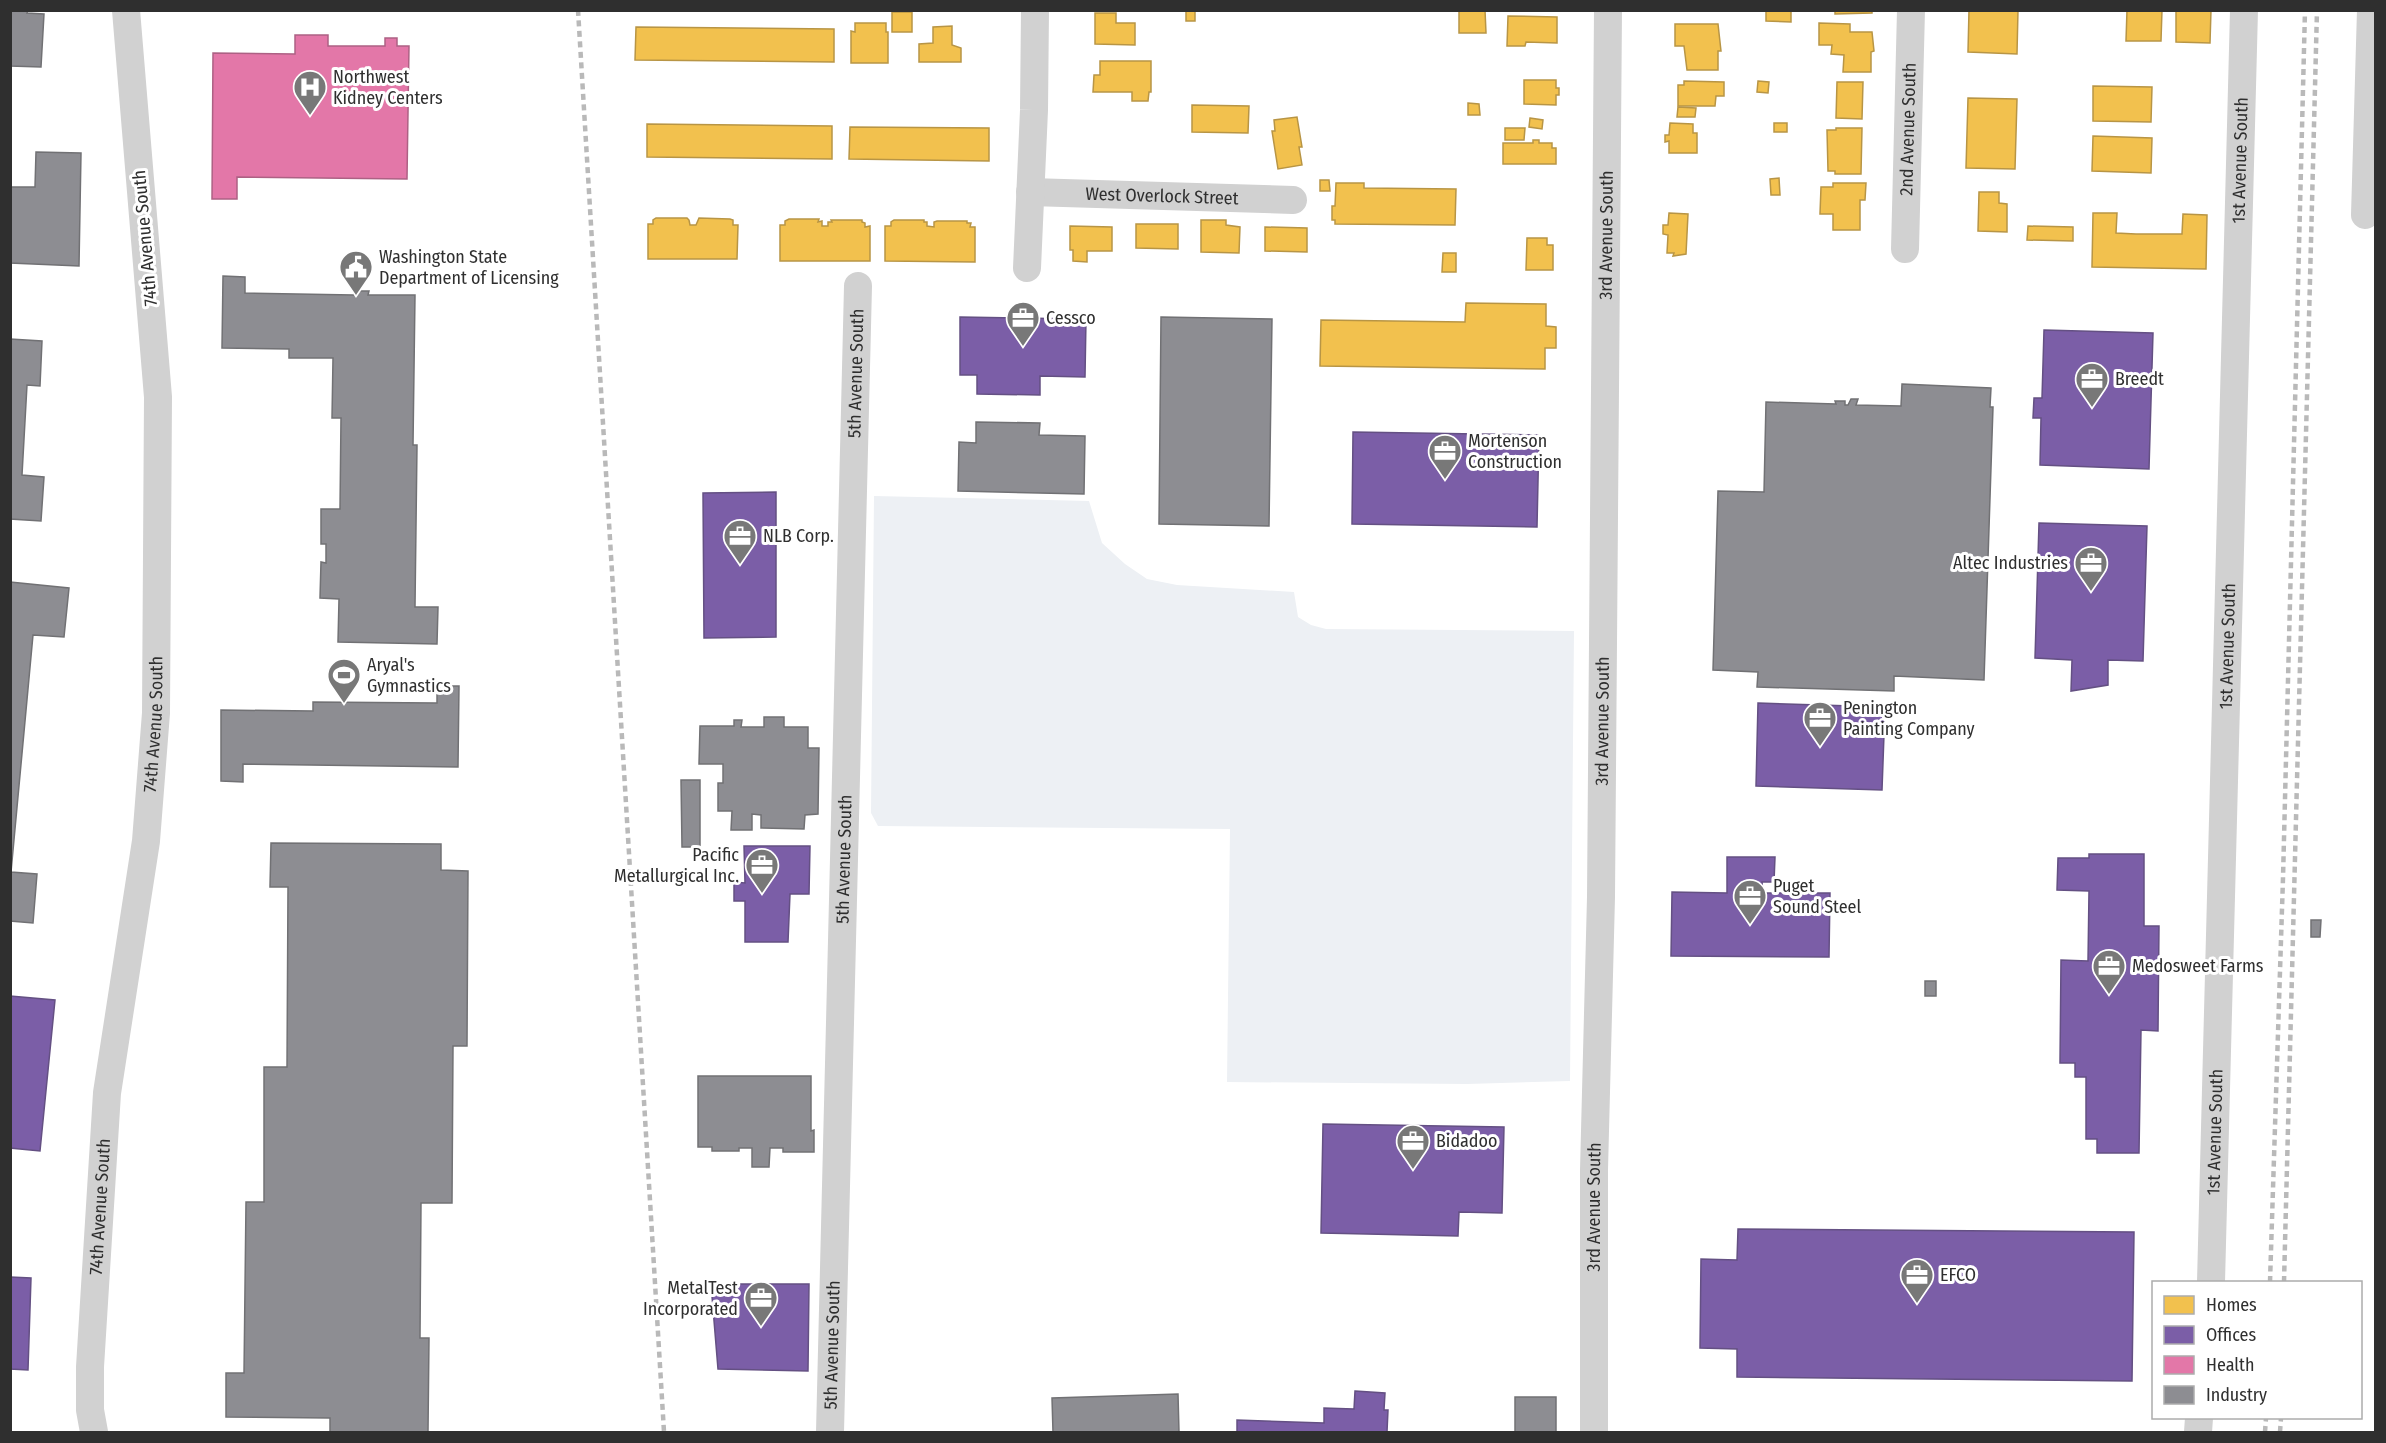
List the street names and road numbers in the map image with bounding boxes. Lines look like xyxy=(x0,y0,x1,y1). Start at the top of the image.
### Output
street label: 2nd Avenue South xyxy=(1895,62,1921,196)
street label: 1st Avenue South xyxy=(2227,97,2253,224)
street label: 74th Avenue South xyxy=(128,169,162,307)
street label: 3rd Avenue South xyxy=(1595,170,1618,300)
street label: West Overlock Street xyxy=(1085,183,1239,209)
street label: 5th Avenue South xyxy=(843,308,868,438)
street label: 1st Avenue South xyxy=(2215,583,2240,710)
street label: 74th Avenue South xyxy=(139,656,167,793)
street label: 3rd Avenue South xyxy=(1591,656,1614,786)
street label: 5th Avenue South xyxy=(831,794,857,924)
street label: 1st Avenue South xyxy=(2202,1069,2228,1196)
street label: 74th Avenue South xyxy=(85,1138,115,1276)
street label: 3rd Avenue South xyxy=(1583,1142,1606,1272)
street label: 5th Avenue South xyxy=(820,1280,845,1410)

